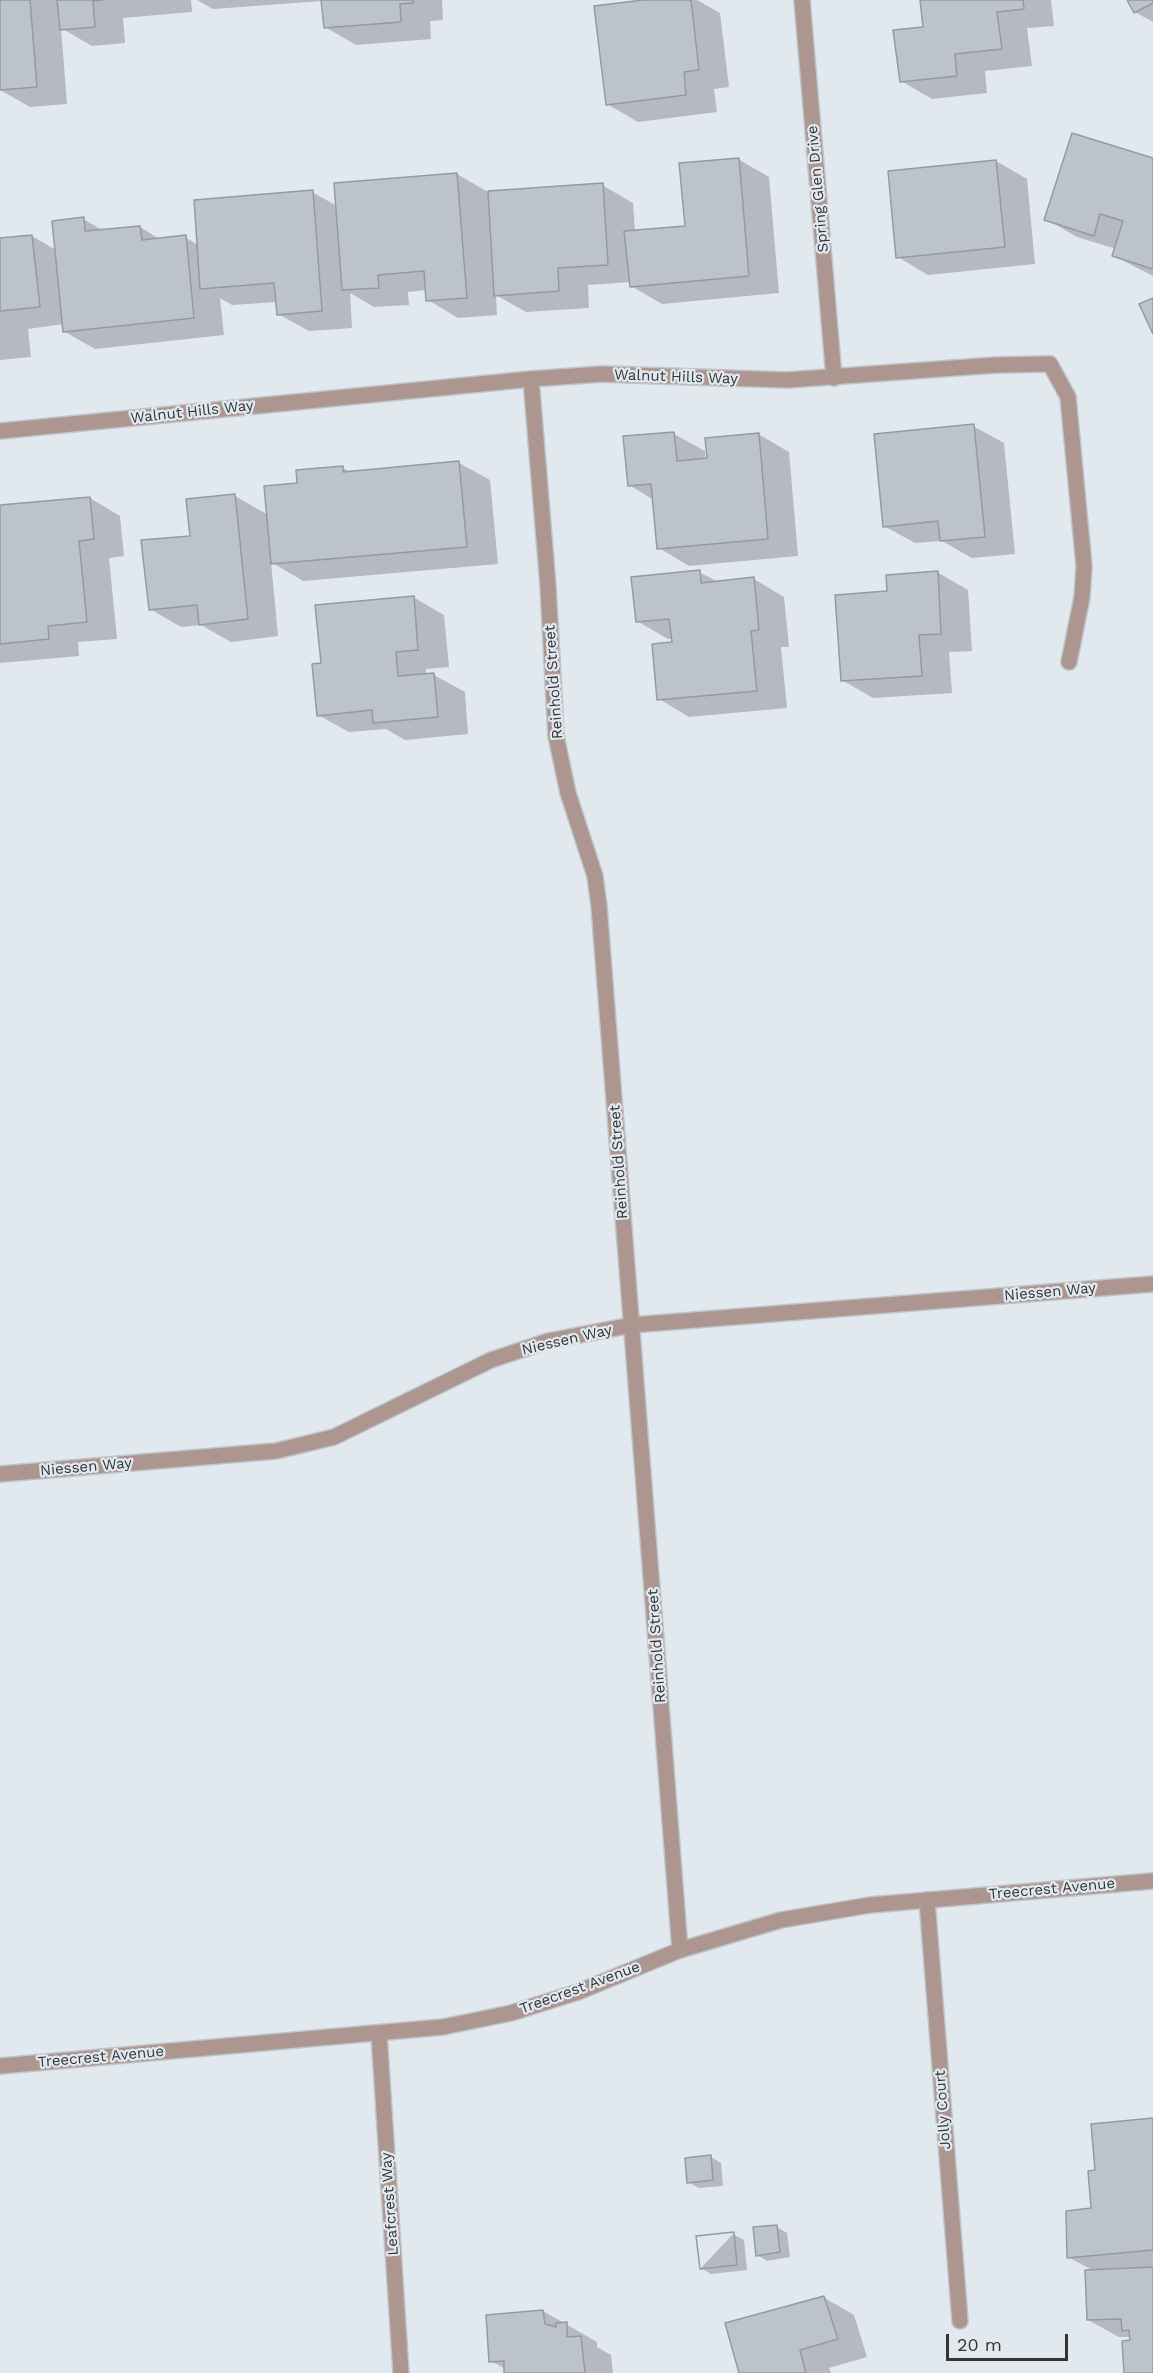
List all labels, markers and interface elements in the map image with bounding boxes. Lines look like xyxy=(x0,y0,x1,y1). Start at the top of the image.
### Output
street label: Spring Glen Drive xyxy=(803,125,833,253)
street label: Walnut Hills Way xyxy=(614,366,738,388)
street label: Walnut Hills Way xyxy=(130,397,254,427)
street label: Reinhold Street xyxy=(541,624,567,740)
street label: Reinhold Street xyxy=(606,1104,632,1220)
street label: Niessen Way xyxy=(1003,1279,1097,1305)
street label: Niessen Way xyxy=(520,1321,614,1359)
street label: Niessen Way xyxy=(39,1454,133,1480)
street label: Reinhold Street xyxy=(644,1588,670,1704)
street label: Treecrest Avenue xyxy=(988,1875,1116,1903)
street label: Treecrest Avenue xyxy=(517,1958,643,2018)
street label: Treecrest Avenue xyxy=(37,2043,165,2071)
street label: Jolly Court xyxy=(931,2070,955,2150)
street label: Leafcrest Way xyxy=(377,2152,403,2256)
scale bar xyxy=(949,2322,1070,2360)
text: 20 m xyxy=(957,2334,1002,2355)

